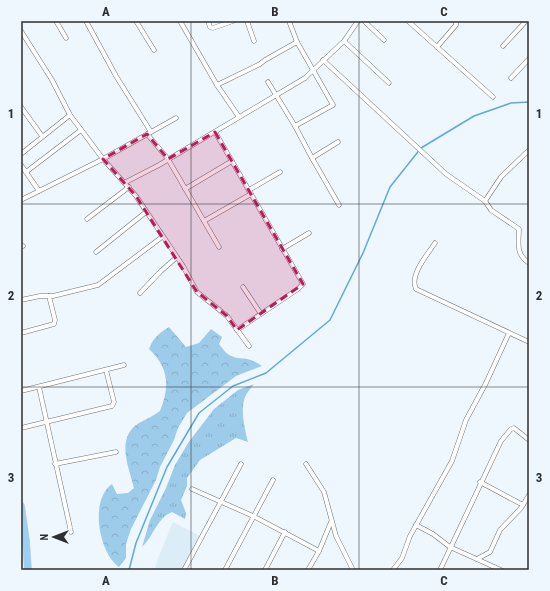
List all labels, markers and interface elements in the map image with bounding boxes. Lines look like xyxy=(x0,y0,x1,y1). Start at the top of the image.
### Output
text: A xyxy=(102,4,110,19)
text: B xyxy=(271,4,279,19)
text: C xyxy=(440,4,448,19)
text: 1 xyxy=(8,106,14,121)
text: 1 xyxy=(536,106,542,121)
text: 2 xyxy=(8,288,15,303)
text: 2 xyxy=(536,288,543,303)
text: 3 xyxy=(8,470,14,485)
text: 3 xyxy=(536,470,542,485)
north arrow xyxy=(34,517,74,557)
text: N xyxy=(38,533,51,540)
text: A xyxy=(102,573,110,588)
text: B xyxy=(271,573,279,588)
text: C xyxy=(440,573,448,588)

